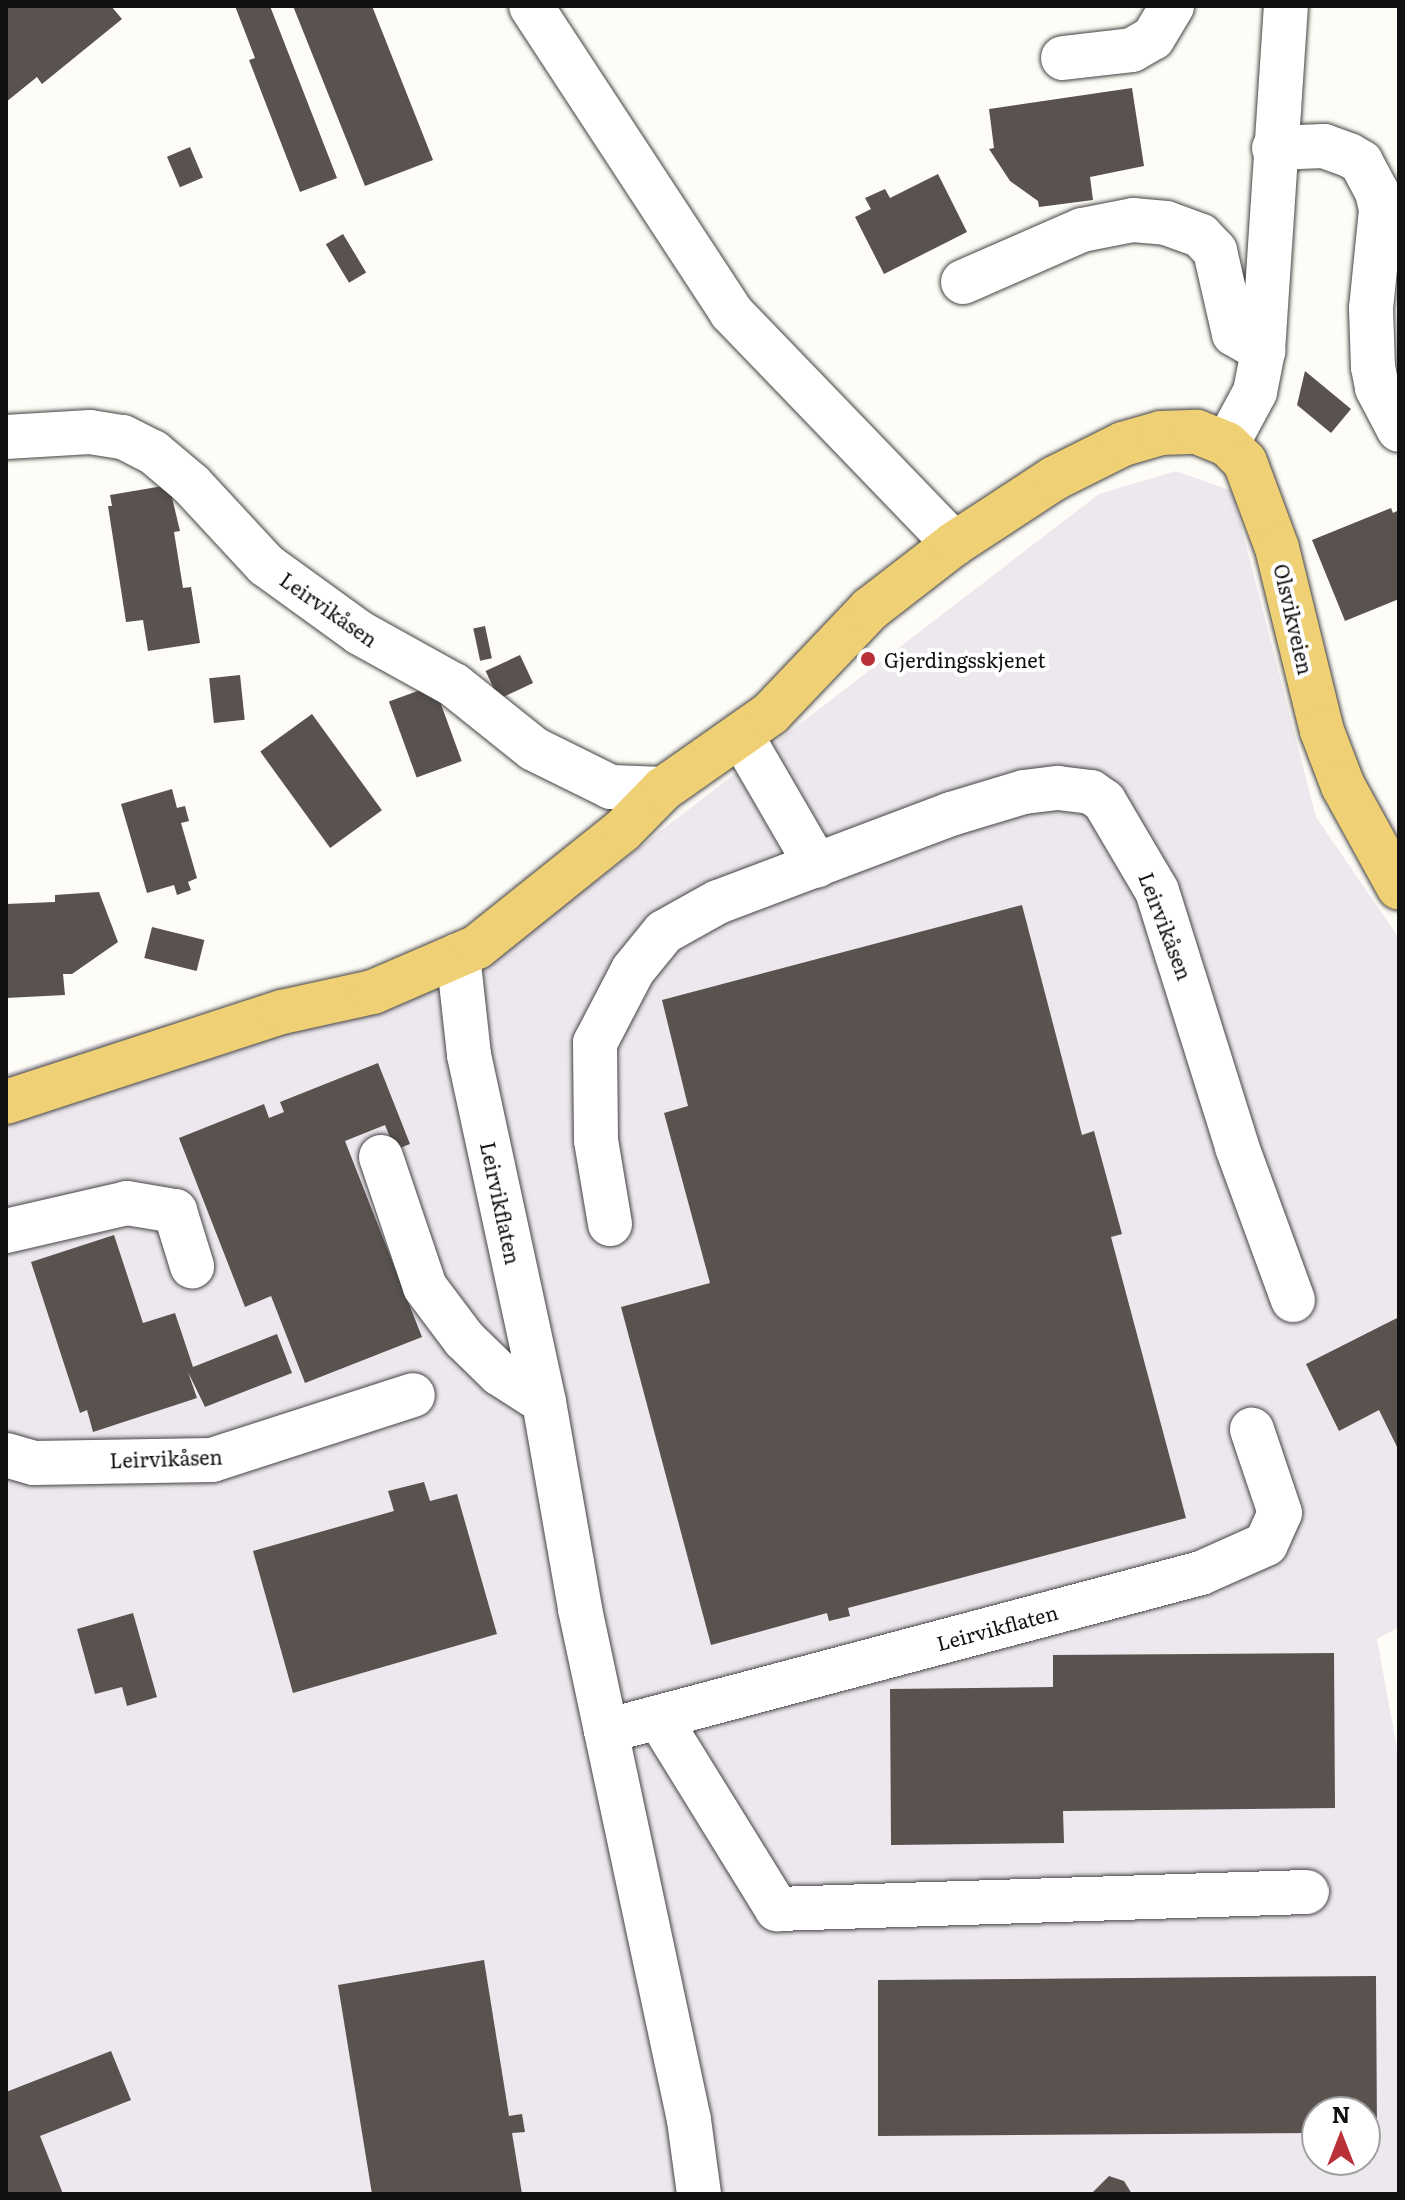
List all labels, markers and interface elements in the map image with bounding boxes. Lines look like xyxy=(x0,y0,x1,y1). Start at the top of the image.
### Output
street label: Olsvikveien xyxy=(1270,561,1318,677)
street label: Leirvikåsen xyxy=(276,567,382,651)
place label: Gjerdingsskjenet xyxy=(884,647,1045,671)
marker: Gjerdingsskjenet xyxy=(859,650,877,668)
street label: Leirvikåsen xyxy=(1135,869,1197,983)
street label: Leirvikflaten xyxy=(476,1139,526,1267)
street label: Leirvikåsen xyxy=(109,1444,223,1472)
street label: Leirvikflaten xyxy=(934,1599,1060,1655)
north arrow xyxy=(1301,2096,1381,2176)
text: N xyxy=(1332,2097,1350,2130)

